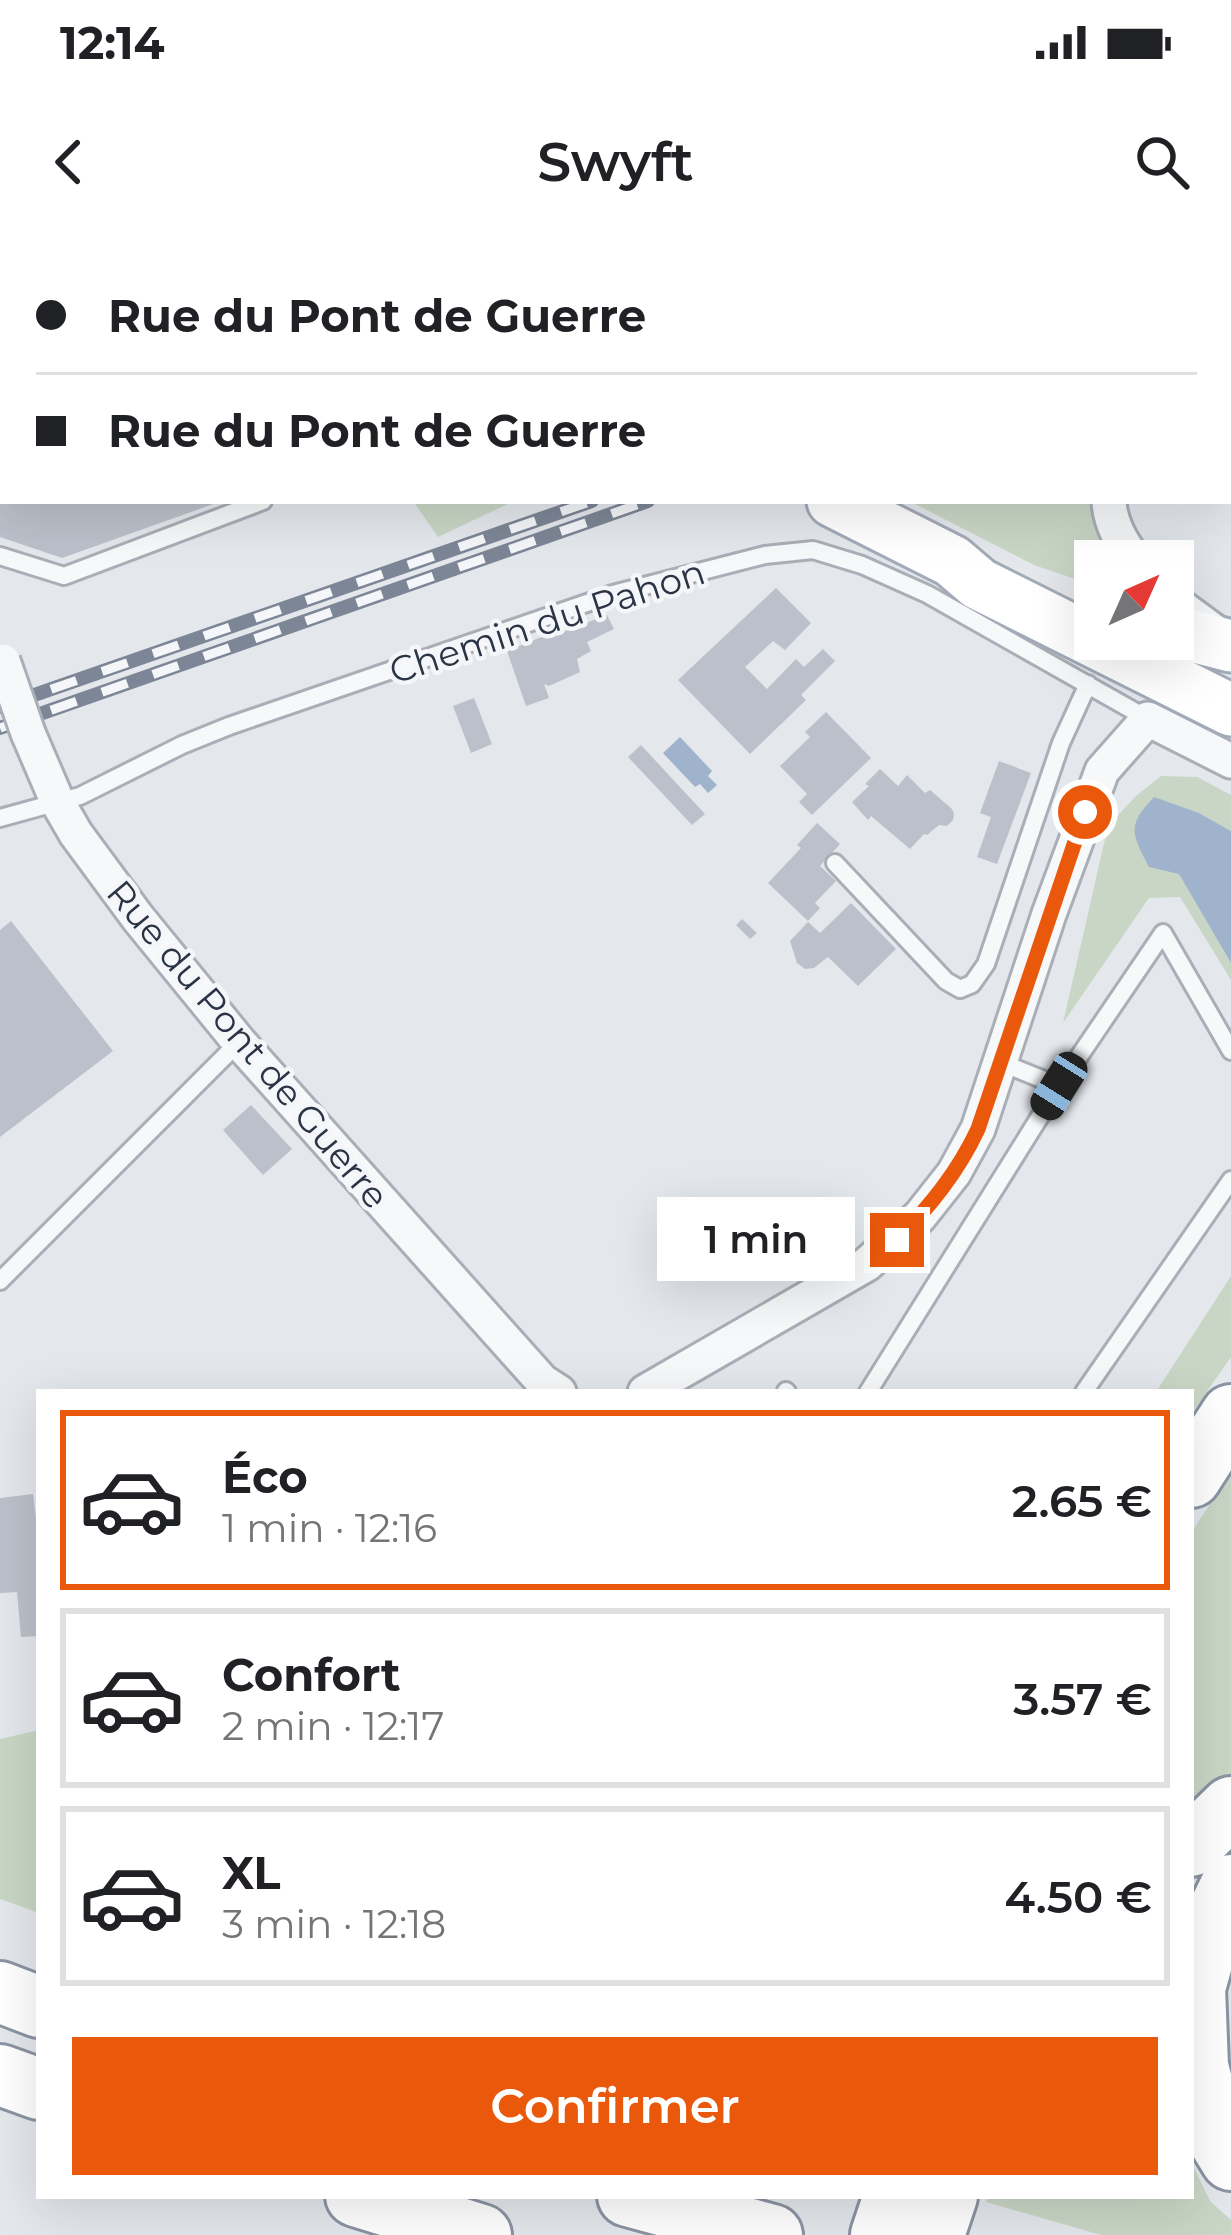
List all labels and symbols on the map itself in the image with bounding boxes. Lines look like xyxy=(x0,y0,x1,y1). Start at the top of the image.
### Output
north arrow xyxy=(1074,540,1194,660)
street label: Chemin du Pahon xyxy=(384,549,710,693)
route start xyxy=(1058,785,1112,839)
street label: Rue du Pont de Guerre xyxy=(98,871,398,1217)
car xyxy=(1025,1046,1093,1126)
callout: 1 min xyxy=(657,1198,855,1282)
route end xyxy=(870,1213,924,1267)

